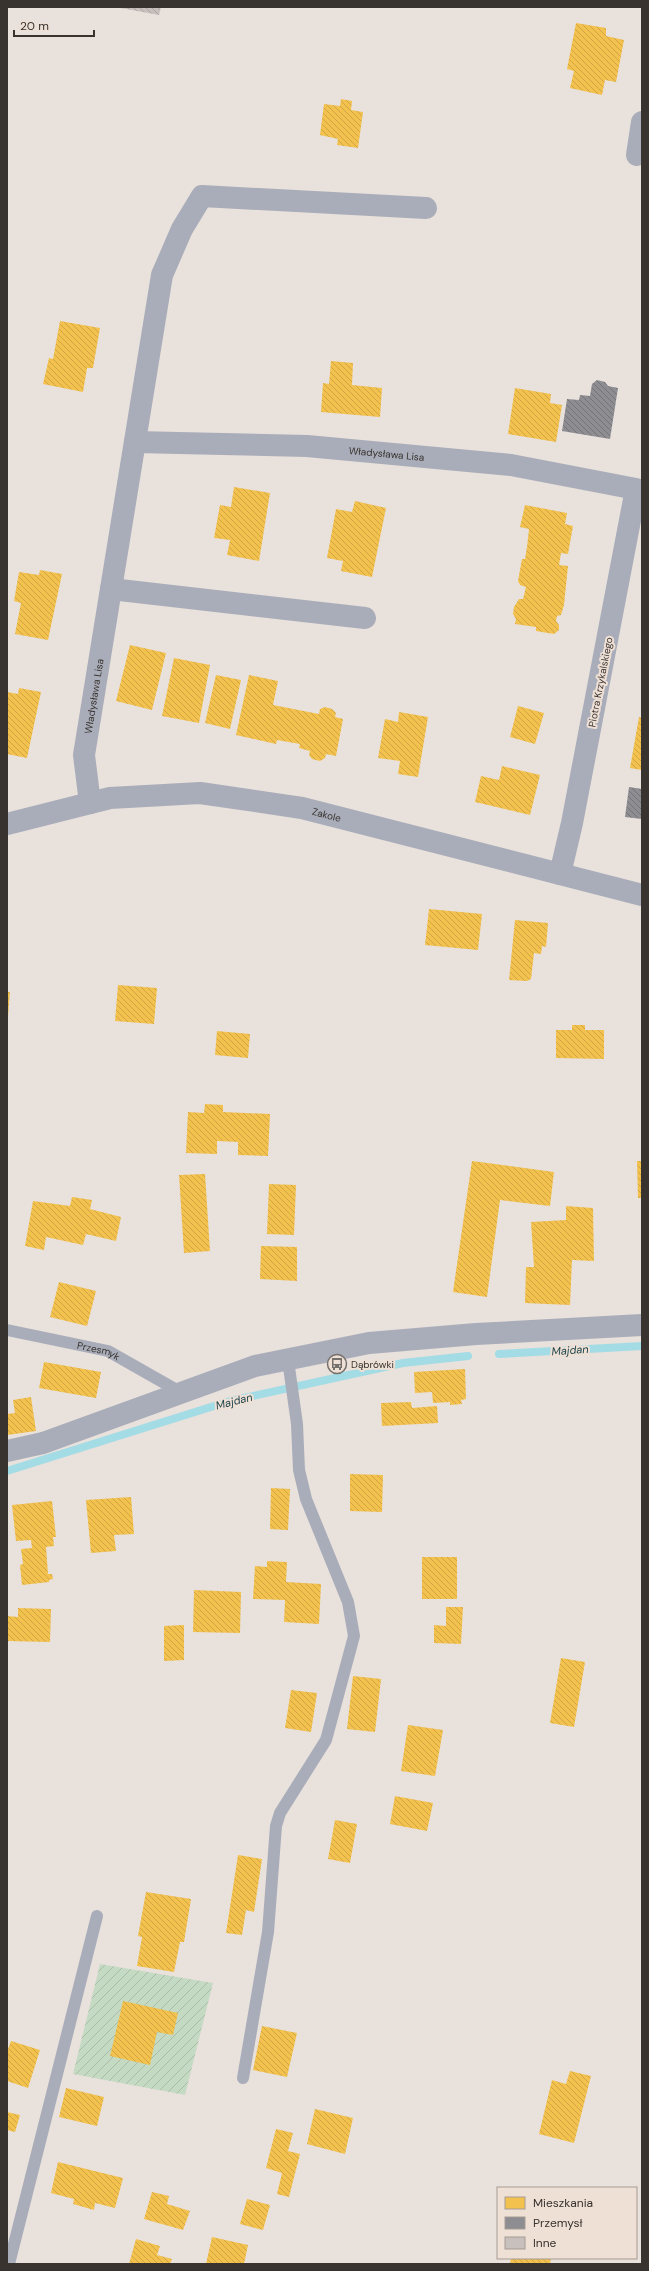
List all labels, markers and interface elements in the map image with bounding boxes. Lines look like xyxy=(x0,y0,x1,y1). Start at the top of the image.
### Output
scale bar xyxy=(14,12,94,38)
text: 20 m xyxy=(20,18,49,34)
street label: Władysława Lisa xyxy=(348,444,425,464)
street label: Piotra Krzykalskiego xyxy=(585,636,616,728)
street label: Władysława Lisa xyxy=(82,658,107,735)
street label: Zakole xyxy=(311,805,343,825)
street label: Przesmyk xyxy=(76,1339,122,1363)
water label: Majdan xyxy=(551,1342,589,1358)
bus stop icon: Dąbrówki xyxy=(326,1353,348,1375)
place label: Dąbrówki xyxy=(351,1358,394,1371)
water label: Majdan xyxy=(214,1390,254,1412)
legend xyxy=(497,2187,637,2259)
text: Mieszkania xyxy=(533,2195,593,2211)
text: Przemysł xyxy=(533,2215,583,2231)
text: Inne xyxy=(533,2235,557,2251)

